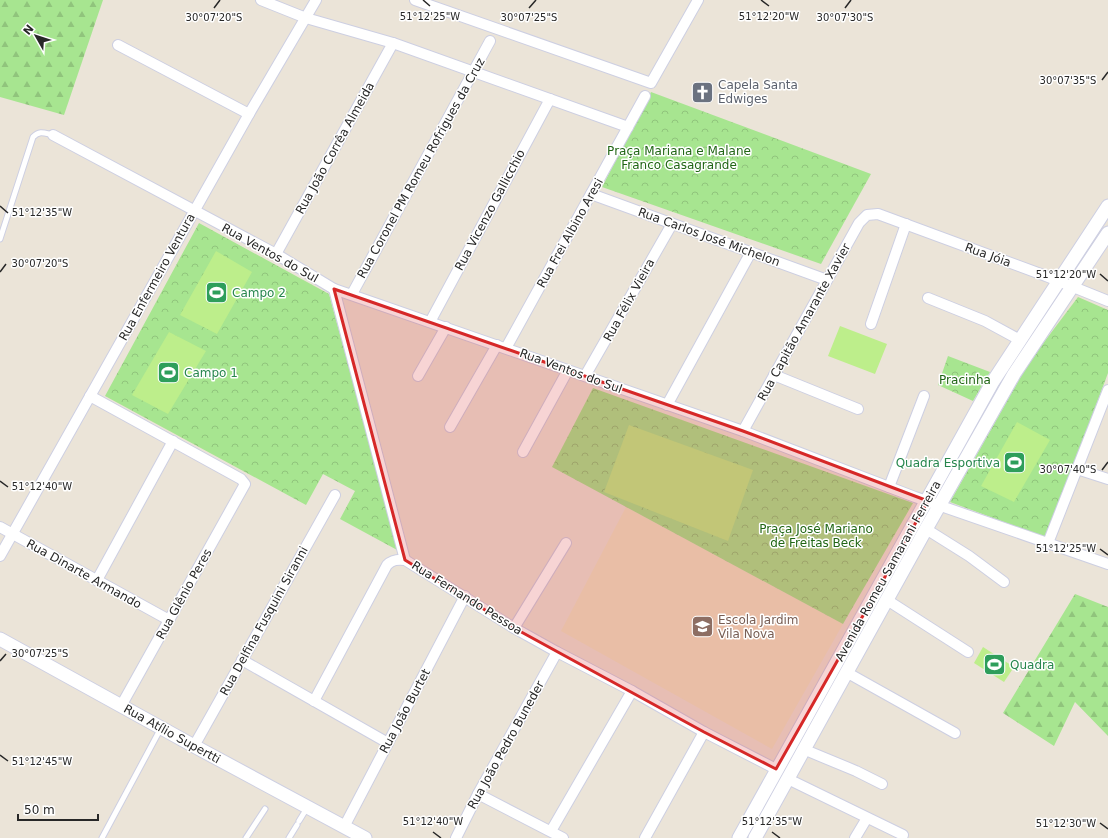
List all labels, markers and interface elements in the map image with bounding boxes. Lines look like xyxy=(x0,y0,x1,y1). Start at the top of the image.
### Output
text: 51°12'25"W xyxy=(400,11,460,22)
text: 51°12'20"W xyxy=(739,11,799,22)
text: 30°07'20"S xyxy=(186,12,242,23)
text: 30°07'25"S xyxy=(501,12,557,23)
text: 30°07'30"S xyxy=(817,12,873,23)
north arrow xyxy=(16,16,56,56)
text: N xyxy=(21,22,37,38)
street label: Rua Coronel PM Romeu Rofrigues da Cruz xyxy=(354,55,488,281)
text: 30°07'35"S xyxy=(1040,75,1096,86)
place label: Capela Santa Edwiges xyxy=(718,78,798,106)
church icon: Capela Santa Edwiges xyxy=(689,79,715,105)
street label: Rua João Corrêa Almeida xyxy=(293,80,377,216)
park label: Praça Mariana e Malane Franco Casagrande xyxy=(607,144,751,172)
street label: Rua Vicenzo Gallicchio xyxy=(452,147,528,273)
street label: Rua Frei Albino Aresi xyxy=(534,176,606,290)
street label: Rua Carlos José Michelon xyxy=(636,205,782,269)
text: 51°12'35"W xyxy=(12,207,72,218)
street label: Rua Enfermeiro Ventura xyxy=(116,211,198,343)
street label: Rua Ventos do Sul xyxy=(219,221,321,285)
street label: Rua Jóia xyxy=(963,240,1013,270)
street label: Rua Capitão Amarante Xavier xyxy=(755,241,853,403)
street label: Rua Félix Vieira xyxy=(601,256,657,344)
text: 30°07'20"S xyxy=(12,258,68,269)
text: 51°12'20"W xyxy=(1036,269,1096,280)
sports icon: Campo 2 xyxy=(203,280,229,306)
place label: Campo 2 xyxy=(232,286,286,300)
street label: Rua Ventos do Sul xyxy=(518,346,624,396)
sports icon: Campo 1 xyxy=(156,360,182,386)
place label: Campo 1 xyxy=(184,366,238,380)
park label: Pracinha xyxy=(939,373,991,387)
sports icon: Quadra Esportiva xyxy=(1002,450,1028,476)
place label: Quadra Esportiva xyxy=(896,456,1000,470)
text: 30°07'40"S xyxy=(1040,464,1096,475)
street label: Avenida Romeu Samarani Ferreira xyxy=(832,478,944,664)
text: 51°12'40"W xyxy=(12,481,72,492)
park label: Praça José Mariano de Freitas Beck xyxy=(759,522,873,550)
street label: Rua Dinarte Armando xyxy=(24,536,144,612)
text: 51°12'25"W xyxy=(1036,543,1096,554)
street label: Rua Delfina Fusquini Siranni xyxy=(217,544,311,698)
street label: Rua Glênio Peres xyxy=(153,546,215,642)
street label: Rua Fernando Pessoa xyxy=(409,558,525,638)
place label: Escola Jardim Vila Nova xyxy=(718,613,799,641)
school or university icon: Escola Jardim Vila Nova xyxy=(689,614,715,640)
text: 30°07'25"S xyxy=(12,648,68,659)
sports icon: Quadra xyxy=(981,652,1007,678)
place label: Quadra xyxy=(1010,658,1054,672)
street label: Rua João Burtet xyxy=(377,666,433,756)
street label: Rua João Pedro Buneder xyxy=(465,678,547,812)
street label: Rua Atílio Supertti xyxy=(121,702,223,766)
text: 51°12'45"W xyxy=(12,756,72,767)
scale bar xyxy=(18,796,98,822)
text: 50 m xyxy=(24,803,55,817)
text: 51°12'40"W xyxy=(403,816,463,827)
text: 51°12'35"W xyxy=(742,816,802,827)
text: 51°12'30"W xyxy=(1036,818,1096,829)

